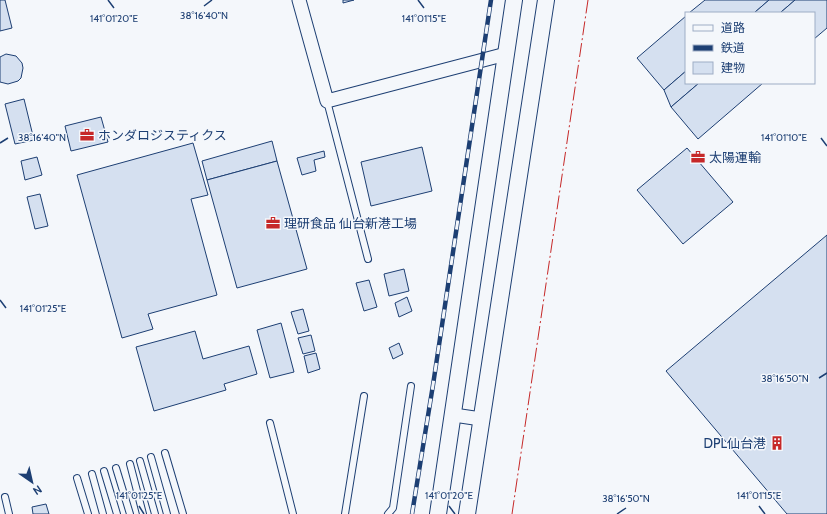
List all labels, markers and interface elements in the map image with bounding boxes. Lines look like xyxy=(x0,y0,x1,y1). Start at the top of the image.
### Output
text: 38°16'40"N xyxy=(180,9,228,22)
text: 141°01'20"E xyxy=(90,12,139,25)
text: 141°01'15"E xyxy=(402,12,447,25)
legend xyxy=(685,12,815,84)
text: 道路 xyxy=(721,20,745,35)
text: 鉄道 xyxy=(721,40,745,55)
text: 建物 xyxy=(721,60,745,75)
office icon: ホンダロジスティクス xyxy=(79,127,95,143)
place label: ホンダロジスティクス xyxy=(98,127,227,143)
text: 38°16'40"N xyxy=(18,131,66,144)
text: 141°01'10"E xyxy=(761,131,808,144)
office icon: 太陽運輸 xyxy=(690,149,706,165)
place label: 太陽運輸 xyxy=(709,149,761,165)
office icon: 理研食品 仙台新港工場 xyxy=(265,215,281,231)
place label: 理研食品 仙台新港工場 xyxy=(284,215,417,231)
text: 141°01'25"E xyxy=(20,302,67,315)
text: 38°16'50"N xyxy=(761,372,809,385)
place label: DPL仙台港 xyxy=(704,435,766,451)
building icon: DPL仙台港 xyxy=(769,435,785,451)
north arrow xyxy=(12,462,52,502)
text: N xyxy=(30,482,45,498)
text: 141°01'25"E xyxy=(116,489,163,502)
text: 141°01'20"E xyxy=(425,489,474,502)
text: 141°01'15"E xyxy=(737,489,782,502)
text: 38°16'50"N xyxy=(602,492,650,505)

